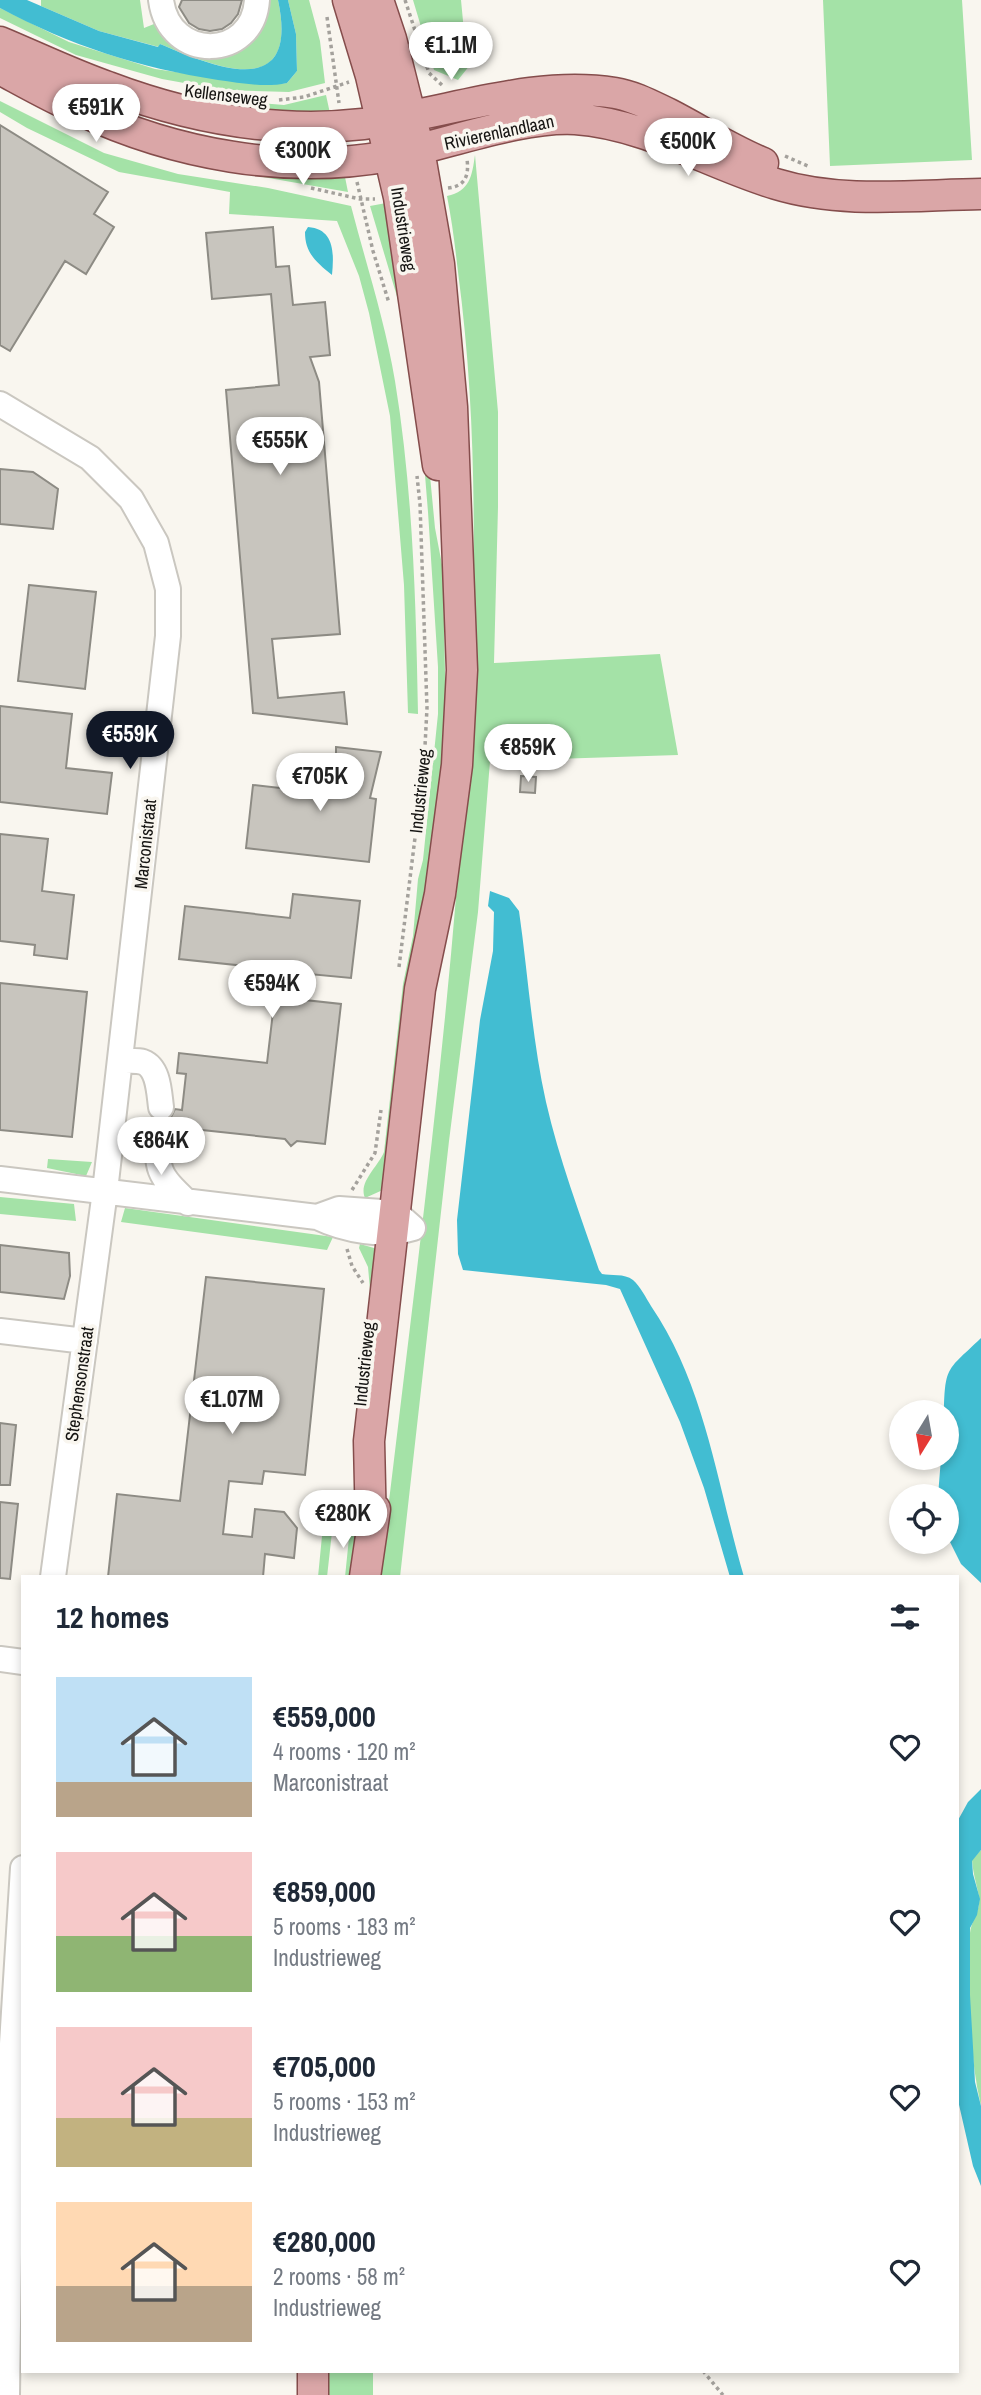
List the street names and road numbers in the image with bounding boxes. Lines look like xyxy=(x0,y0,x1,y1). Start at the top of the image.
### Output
street label: Kellenseweg xyxy=(183,77,270,113)
street label: Rivierenlandlaan xyxy=(442,108,556,156)
street label: Industrieweg xyxy=(385,185,423,273)
street label: Industrieweg xyxy=(403,747,437,834)
street label: Marconistraat xyxy=(128,798,162,890)
street label: Industrieweg xyxy=(347,1320,381,1407)
street label: Stephensonstraat xyxy=(59,1325,99,1443)

